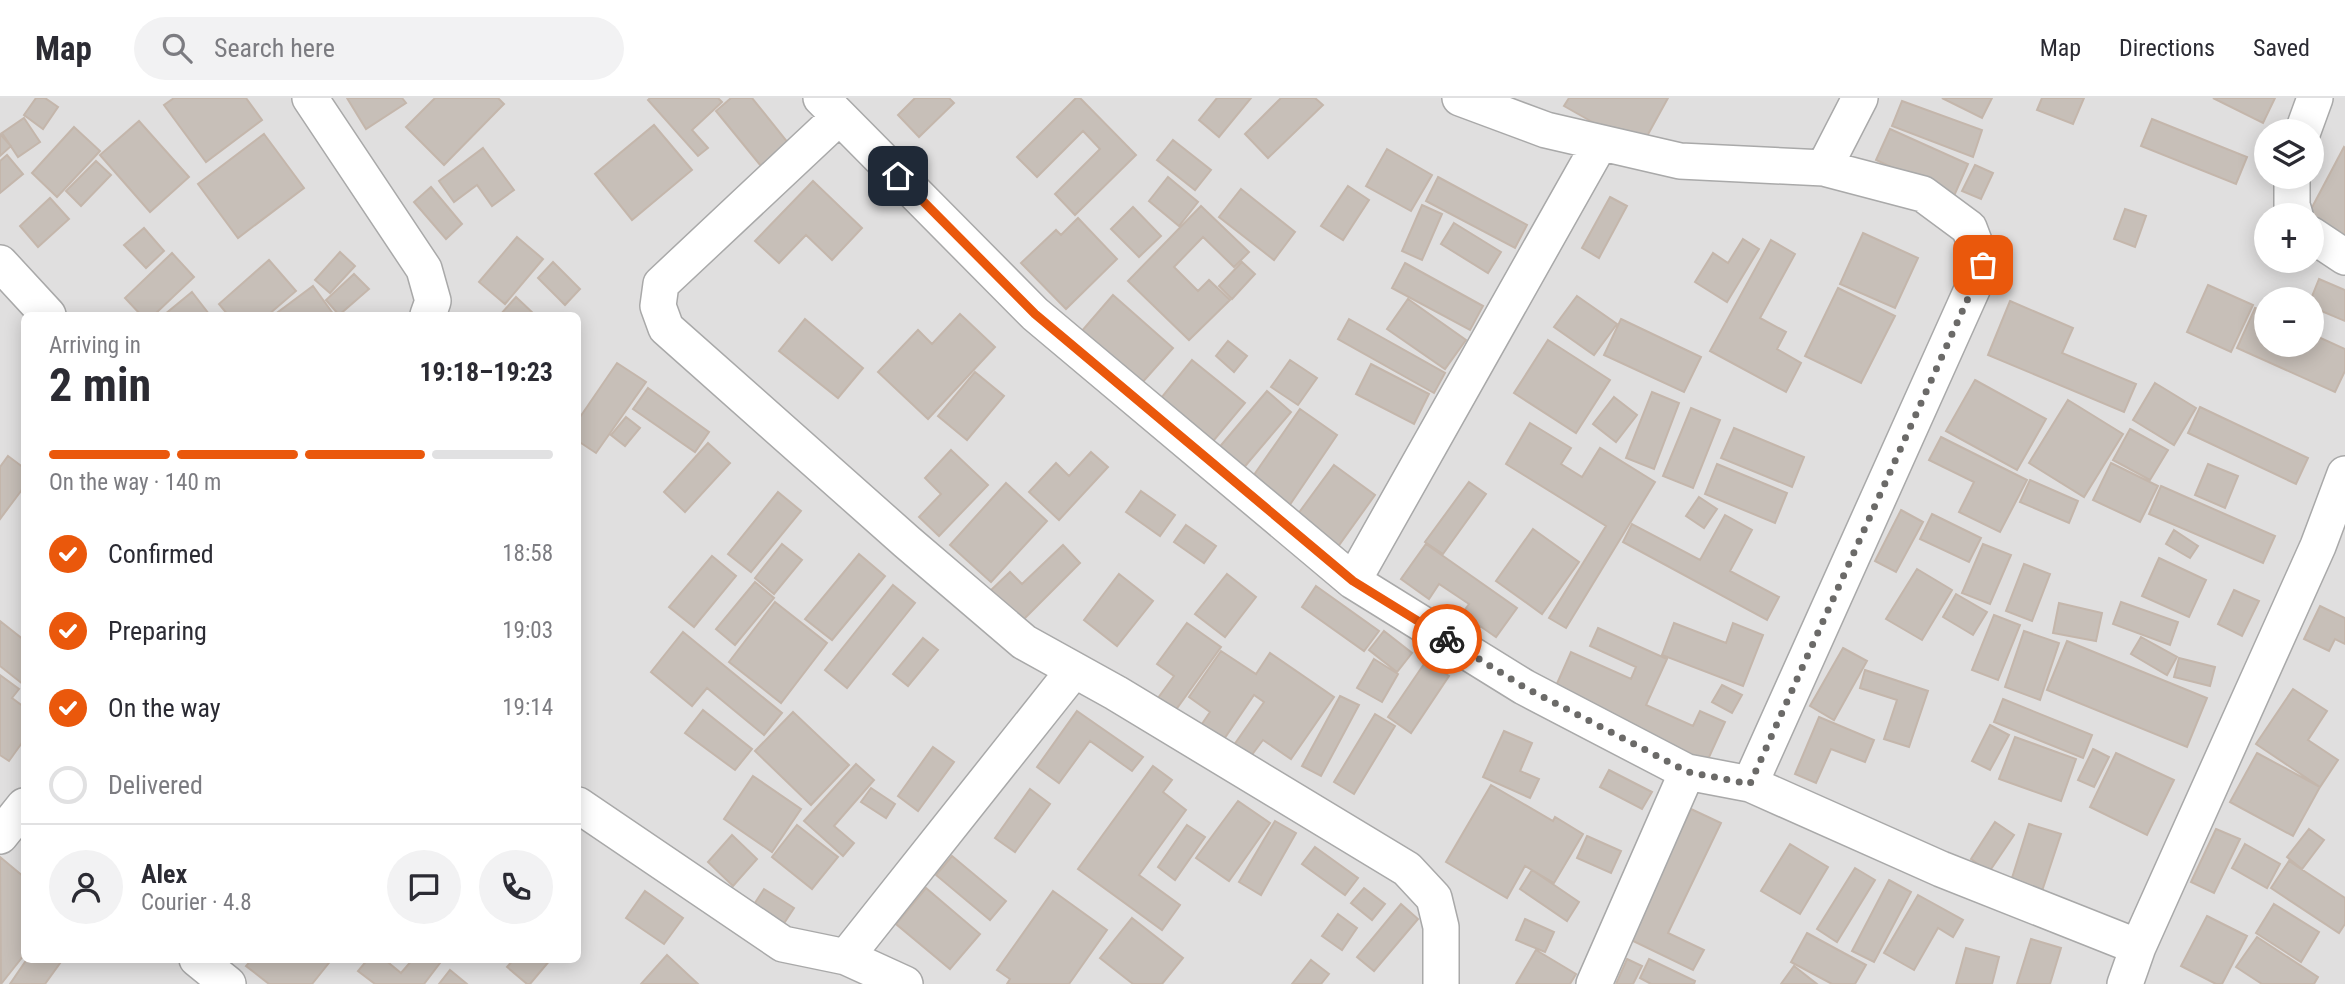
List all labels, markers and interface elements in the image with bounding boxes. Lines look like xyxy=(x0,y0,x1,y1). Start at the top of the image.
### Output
search box xyxy=(134,17,624,80)
text: Map xyxy=(35,29,92,68)
icon: search xyxy=(158,29,196,67)
text: Search here xyxy=(214,33,335,63)
text: Map xyxy=(2040,34,2081,62)
text: Directions xyxy=(2119,34,2215,62)
text: Saved xyxy=(2253,34,2310,62)
map controls xyxy=(2254,119,2324,357)
button: layers xyxy=(2254,119,2324,189)
pin xyxy=(868,146,928,206)
icon: home xyxy=(879,157,917,195)
button: + xyxy=(2254,203,2324,273)
pin xyxy=(1953,235,2013,295)
icon: bag xyxy=(1964,246,2002,284)
button: − xyxy=(2254,287,2324,357)
text: Arriving in xyxy=(49,332,141,359)
text: 19:18–19:23 xyxy=(419,357,553,387)
text: 2 min xyxy=(49,358,151,412)
text: On the way · 140 m xyxy=(49,469,221,496)
icon: check xyxy=(49,535,87,573)
text: Confirmed xyxy=(108,539,214,569)
text: 18:58 xyxy=(502,540,553,567)
courier xyxy=(1412,604,1482,674)
icon: check xyxy=(49,612,87,650)
text: Preparing xyxy=(108,616,207,646)
text: 19:03 xyxy=(502,617,553,644)
icon: bike xyxy=(1428,620,1466,658)
icon: check xyxy=(49,689,87,727)
text: On the way xyxy=(108,693,221,723)
text: 19:14 xyxy=(502,694,553,721)
text: Delivered xyxy=(108,770,203,800)
button: person xyxy=(49,850,123,924)
button: chat xyxy=(387,850,461,924)
button: phone xyxy=(479,850,553,924)
text: Alex xyxy=(141,859,187,889)
text: Courier · 4.8 xyxy=(141,889,252,916)

